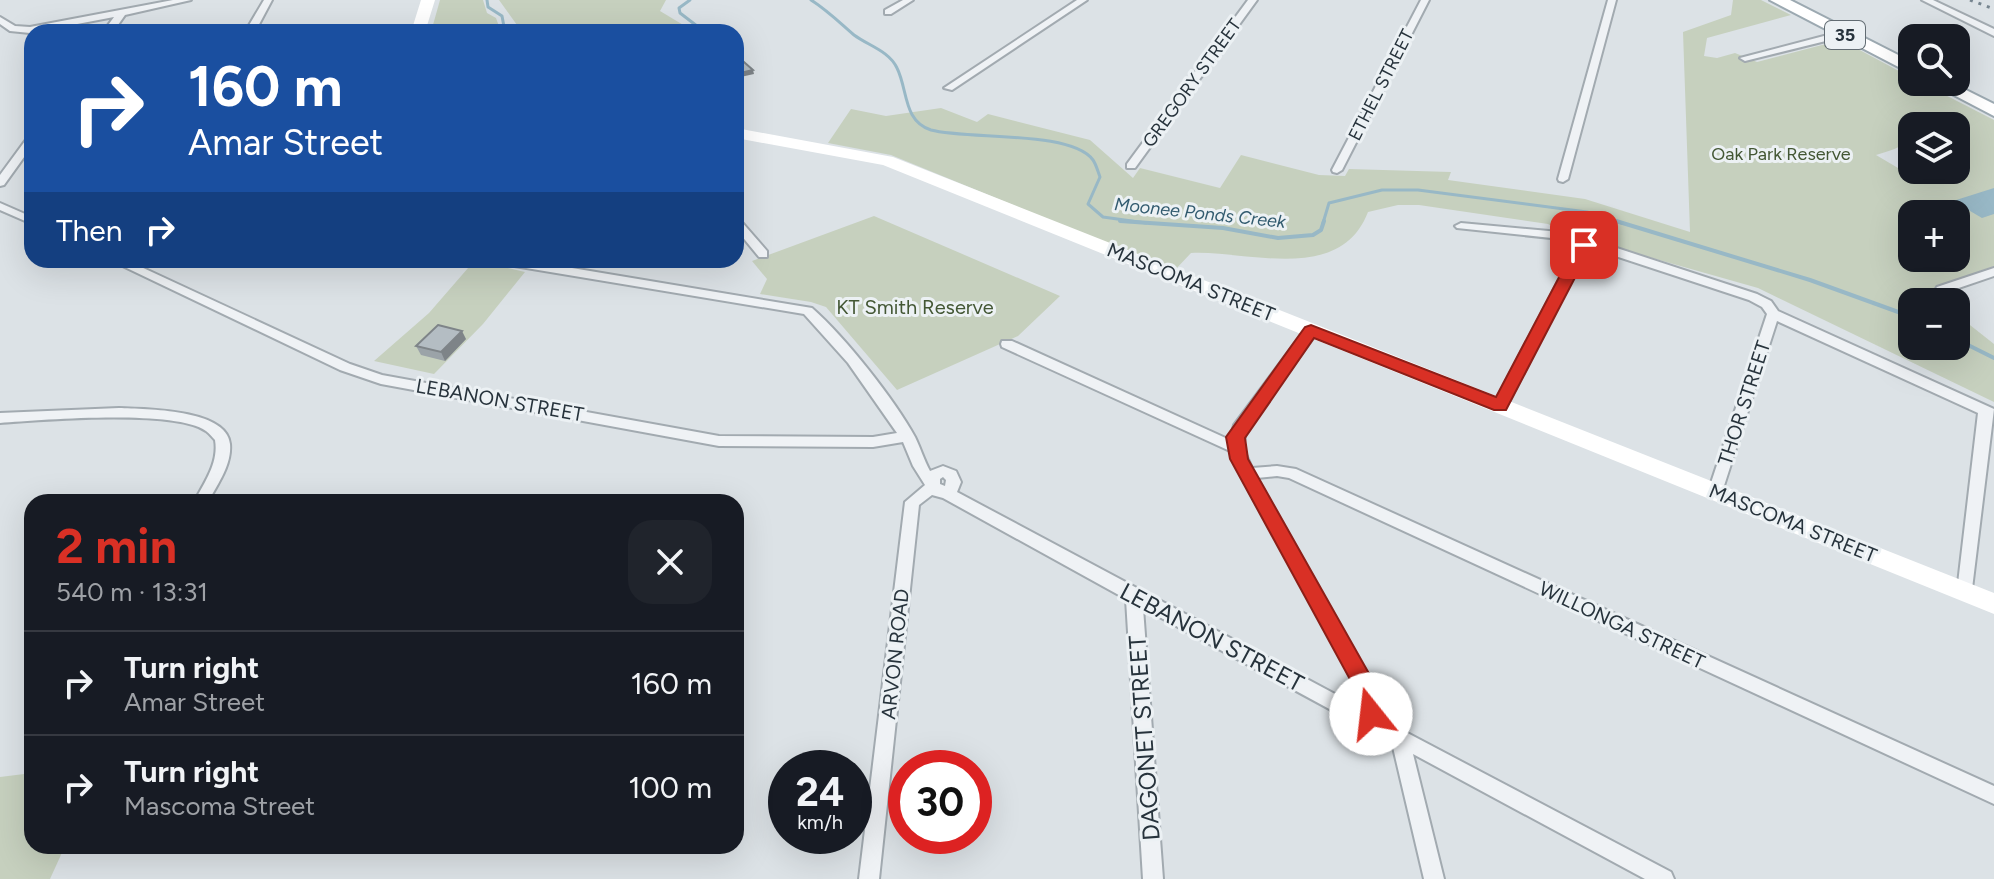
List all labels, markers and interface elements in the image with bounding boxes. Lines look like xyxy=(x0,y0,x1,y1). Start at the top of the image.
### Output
street label: GREGORY STREET xyxy=(1138,14,1246,151)
road number: 35 xyxy=(1825,21,1865,49)
map controls xyxy=(1898,24,1970,360)
button: search xyxy=(1898,24,1970,96)
street label: ETHEL STREET xyxy=(1343,26,1419,144)
text: 160 m xyxy=(188,53,343,120)
icon: right xyxy=(56,56,160,160)
button: layers xyxy=(1898,112,1970,184)
text: Amar Street xyxy=(188,121,383,164)
park label: Oak Park Reserve xyxy=(1711,143,1851,165)
water label: Moonee Ponds Creek xyxy=(1113,193,1288,233)
button: + xyxy=(1898,200,1970,272)
icon: right xyxy=(138,208,182,252)
pin xyxy=(1550,211,1618,279)
text: Then xyxy=(56,212,122,249)
icon: arrive xyxy=(1562,223,1606,267)
street label: MASCOMA STREET xyxy=(1104,237,1278,327)
button: − xyxy=(1898,288,1970,360)
park label: KT Smith Reserve xyxy=(836,295,994,319)
street label: THOR STREET xyxy=(1713,338,1775,468)
street label: LEBANON STREET xyxy=(414,373,586,427)
street label: MASCOMA STREET xyxy=(1706,478,1880,568)
text: 2 min xyxy=(56,517,177,575)
button: close xyxy=(628,520,712,604)
text: 540 m · 13:31 xyxy=(56,576,208,608)
street label: LEBANON STREET xyxy=(1115,576,1309,698)
street label: WILLONGA STREET xyxy=(1535,576,1709,674)
street label: ARVON ROAD xyxy=(876,588,914,720)
street label: DAGONET STREET xyxy=(1122,634,1166,842)
text: Turn right xyxy=(124,649,259,686)
icon: right xyxy=(56,661,100,705)
text: 160 m xyxy=(630,665,712,702)
position arrow xyxy=(1329,672,1413,756)
text: Amar Street xyxy=(124,686,265,718)
speed limit sign: 30 xyxy=(888,750,992,854)
text: Turn right xyxy=(124,753,259,790)
icon: right xyxy=(56,765,100,809)
text: 24 xyxy=(796,768,844,816)
text: 100 m xyxy=(628,769,712,806)
text: Mascoma Street xyxy=(124,790,315,822)
text: km/h xyxy=(797,810,843,834)

